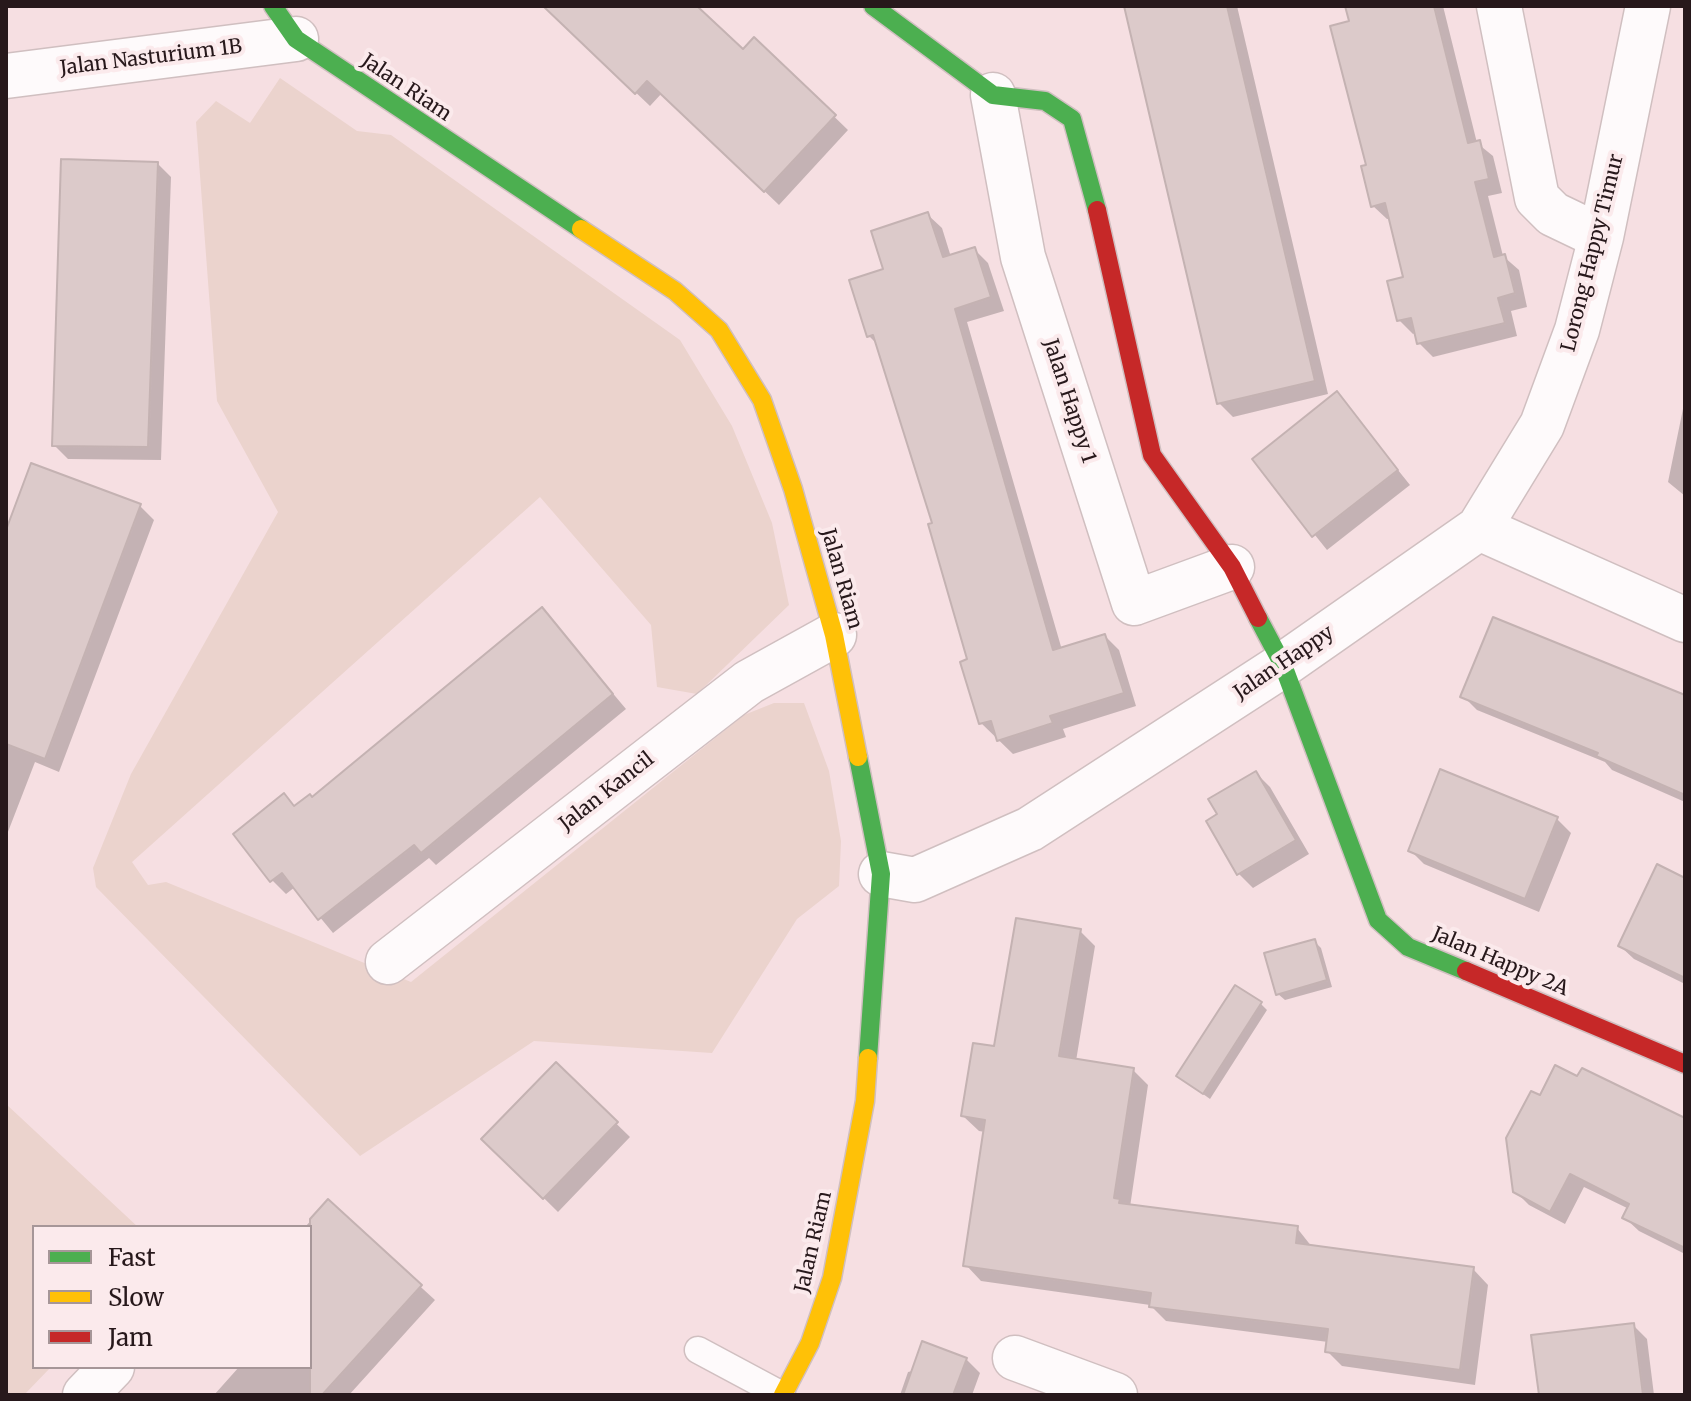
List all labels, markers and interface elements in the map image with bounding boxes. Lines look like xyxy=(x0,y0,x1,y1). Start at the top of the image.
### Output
street label: Jalan Nasturium 1B xyxy=(59,35,243,81)
street label: Jalan Riam xyxy=(356,49,456,127)
street label: Lorong Happy Timur xyxy=(1557,152,1629,354)
street label: Jalan Happy 1 xyxy=(1038,336,1100,466)
street label: Jalan Riam xyxy=(815,526,867,632)
street label: Jalan Happy xyxy=(1230,621,1338,705)
street label: Jalan Kancil xyxy=(555,748,659,836)
street label: Jalan Happy 2A xyxy=(1428,922,1572,1002)
street label: Jalan Riam xyxy=(791,1189,837,1295)
legend xyxy=(32,1225,312,1369)
text: Fast xyxy=(108,1242,156,1273)
text: Slow xyxy=(108,1282,164,1313)
text: Jam xyxy=(108,1322,153,1353)

